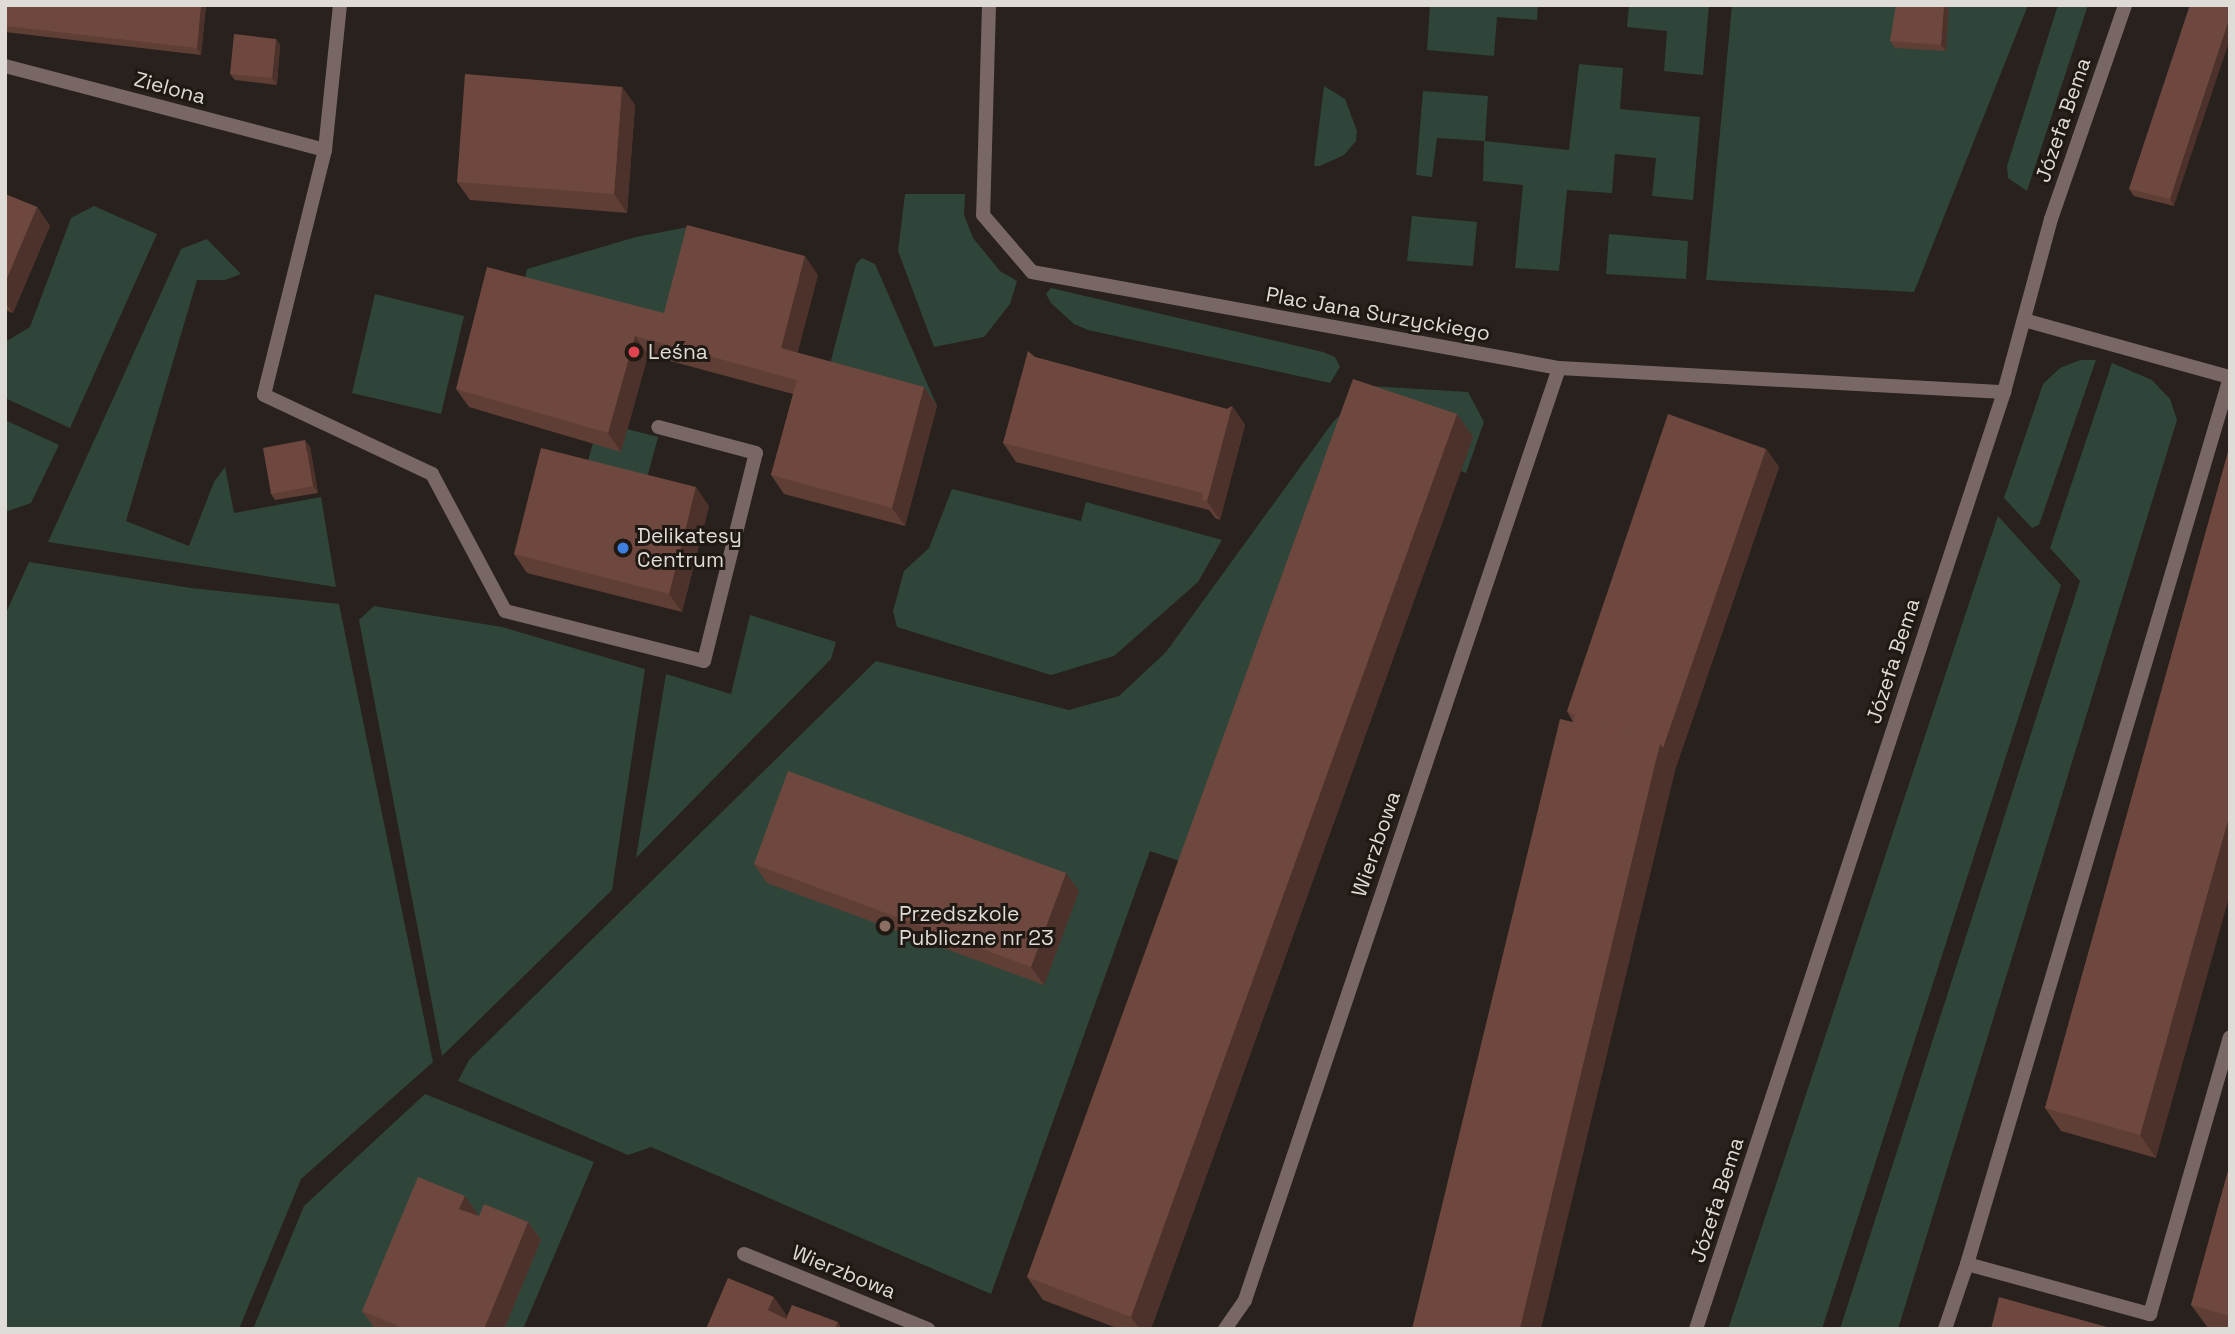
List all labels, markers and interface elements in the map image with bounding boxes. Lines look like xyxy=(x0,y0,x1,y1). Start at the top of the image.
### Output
street label: Józefa Bema xyxy=(2030,54,2096,186)
street label: Zielona xyxy=(132,66,208,110)
street label: Plac Jana Surzyckiego xyxy=(1264,282,1492,346)
place label: Leśna xyxy=(648,339,708,365)
marker: Leśna xyxy=(626,344,642,360)
place label: Delikatesy Centrum xyxy=(637,523,742,573)
marker: Delikatesy Centrum xyxy=(615,540,631,556)
street label: Józefa Bema xyxy=(1861,595,1925,727)
street label: Wierzbowa xyxy=(1346,788,1406,900)
place label: Przedszkole Publiczne nr 23 xyxy=(899,901,1054,951)
marker: Przedszkole Publiczne nr 23 xyxy=(877,918,893,934)
street label: Józefa Bema xyxy=(1685,1134,1749,1266)
street label: Wierzbowa xyxy=(788,1240,900,1304)

